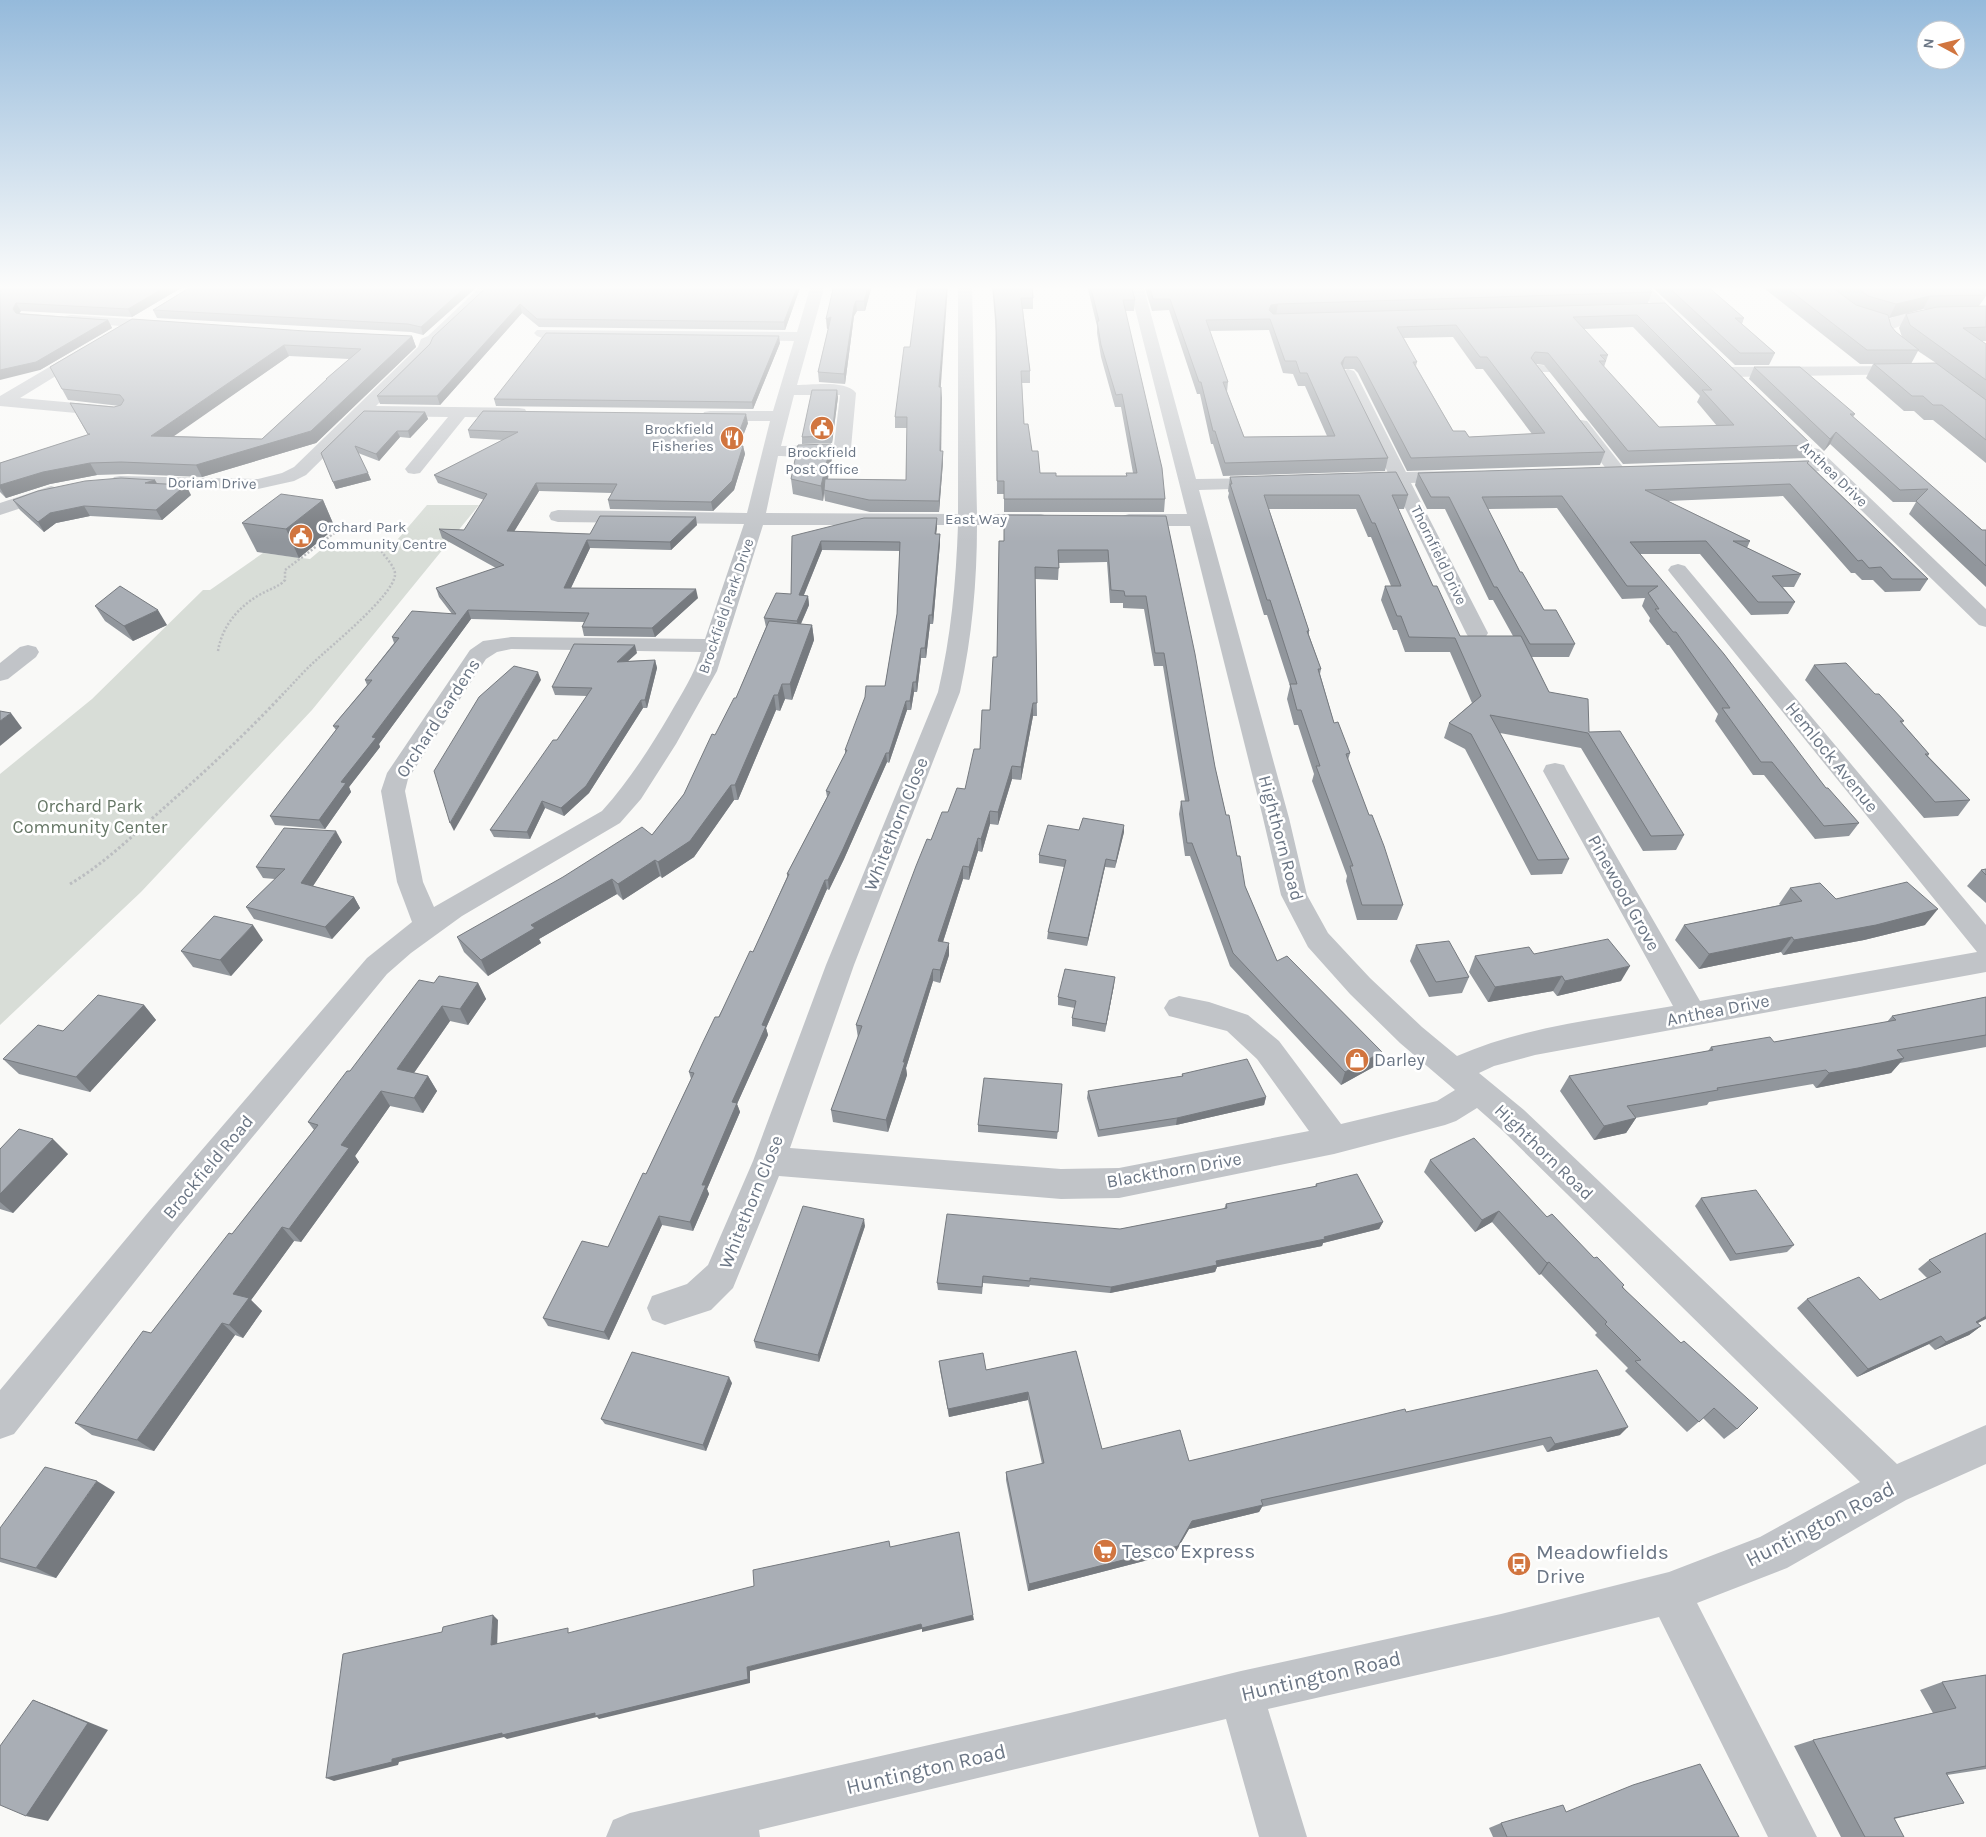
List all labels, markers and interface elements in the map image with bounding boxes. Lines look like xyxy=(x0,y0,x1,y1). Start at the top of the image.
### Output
north arrow xyxy=(1916,20,1966,70)
text: N xyxy=(1920,37,1938,49)
public building icon: Brockfield Post Office xyxy=(809,415,835,441)
place label: Brockfield Fisheries xyxy=(644,420,714,455)
restaurant icon: Brockfield Fisheries xyxy=(719,425,745,451)
street label: Anthea Drive xyxy=(1796,437,1872,511)
place label: Brockfield Post Office xyxy=(785,443,859,478)
street label: Doriam Drive xyxy=(167,473,257,493)
street label: Thornfield Drive xyxy=(1407,502,1471,608)
street label: East Way xyxy=(945,510,1007,528)
place label: Orchard Park Community Centre xyxy=(318,518,447,553)
public building icon: Orchard Park Community Centre xyxy=(288,523,314,549)
street label: Brockfield Park Drive xyxy=(694,536,758,676)
street label: Orchard Gardens xyxy=(391,654,485,782)
street label: Hemlock Avenue xyxy=(1781,697,1883,817)
street label: Whitethorn Close xyxy=(859,754,933,894)
street label: Highthorn Road xyxy=(1254,773,1308,903)
park label: Orchard Park Community Center xyxy=(13,795,168,838)
street label: Pinewood Grove xyxy=(1583,831,1665,955)
street label: Anthea Drive xyxy=(1665,989,1771,1031)
shop icon: Darley xyxy=(1344,1047,1370,1073)
place label: Darley xyxy=(1374,1049,1426,1071)
street label: Highthorn Road xyxy=(1490,1099,1598,1205)
street label: Brockfield Road xyxy=(158,1110,258,1224)
street label: Whitethorn Close xyxy=(714,1132,788,1272)
street label: Blackthorn Drive xyxy=(1105,1147,1243,1193)
street label: Huntington Road xyxy=(1742,1476,1898,1572)
supermarket icon: Tesco Express xyxy=(1092,1538,1118,1564)
place label: Tesco Express xyxy=(1122,1539,1255,1563)
place label: Meadowfields Drive xyxy=(1536,1540,1669,1588)
bus stop icon: Meadowfields Drive xyxy=(1506,1551,1532,1577)
street label: Huntington Road xyxy=(1239,1646,1403,1706)
street label: Huntington Road xyxy=(844,1739,1008,1799)

